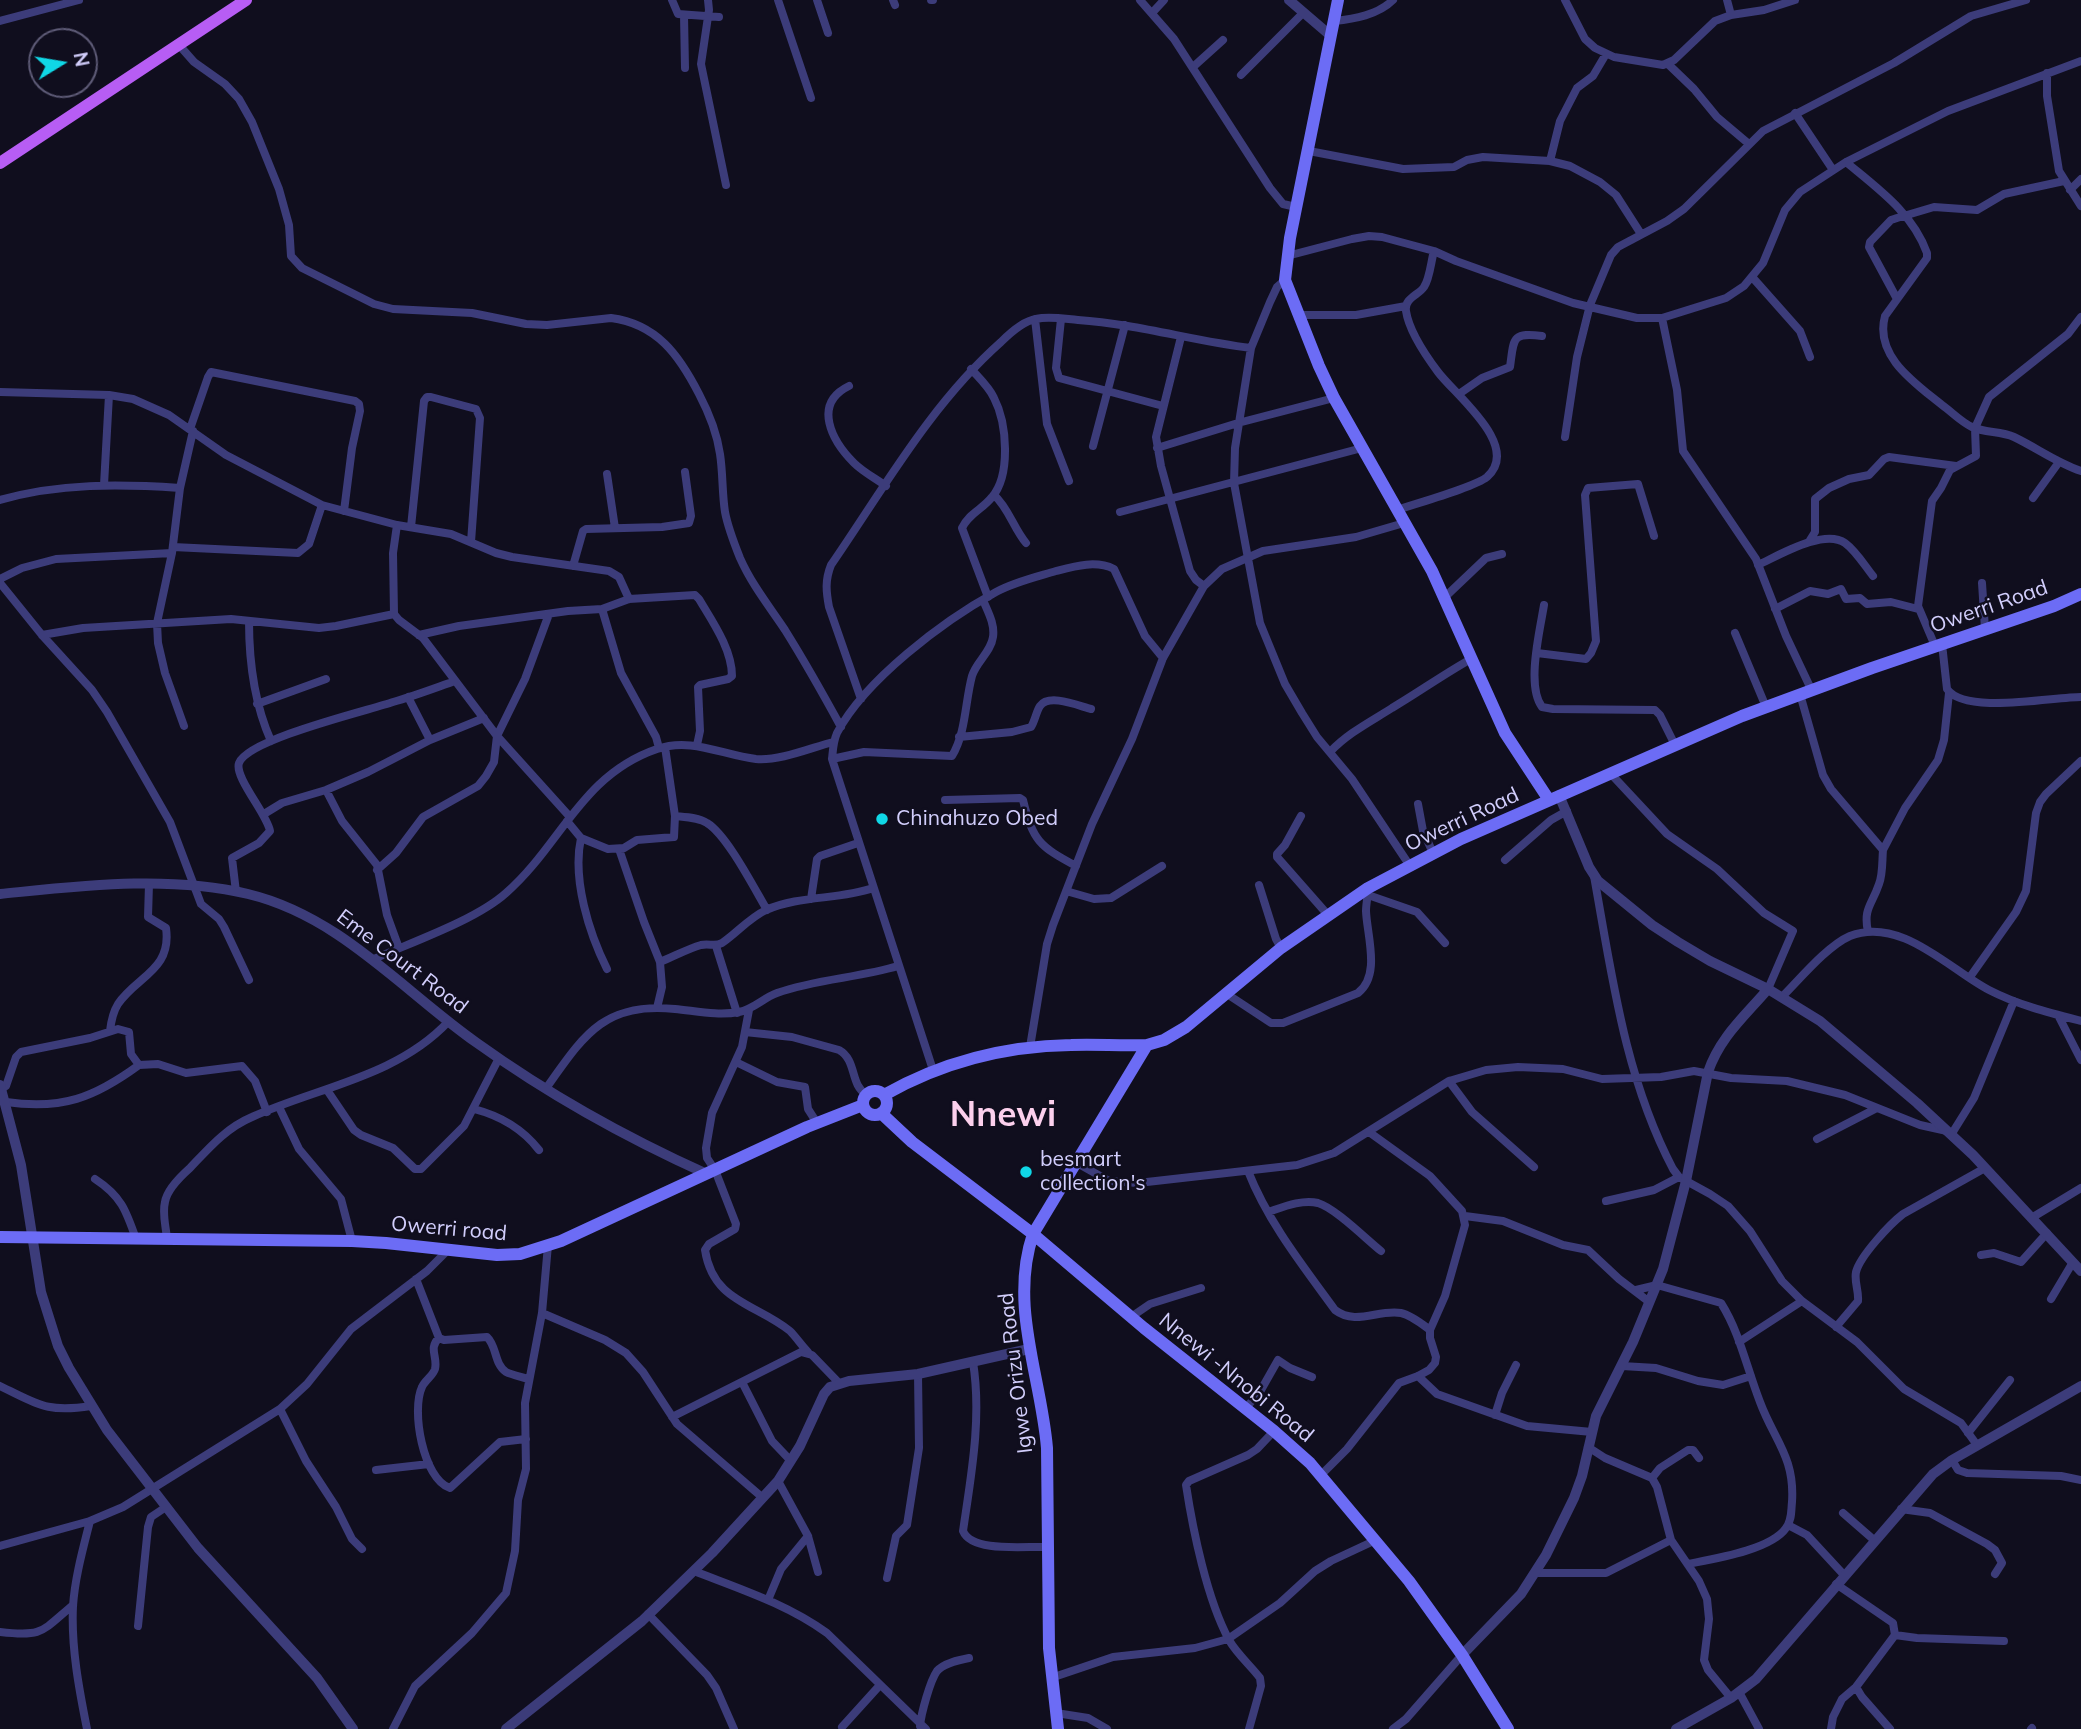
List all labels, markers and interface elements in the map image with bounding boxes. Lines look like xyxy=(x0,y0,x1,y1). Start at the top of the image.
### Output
north arrow xyxy=(28,28,98,98)
text: N xyxy=(68,50,95,69)
street label: Owerri Road xyxy=(1927,575,2051,639)
street label: Owerri Road xyxy=(1401,783,1523,857)
place label: Chinahuzo Obed xyxy=(896,806,1058,832)
marker: Chinahuzo Obed xyxy=(874,811,890,827)
street label: Eme Court Road xyxy=(331,904,473,1020)
district label: Nnewi xyxy=(950,1094,1056,1136)
place label: besmart collection's xyxy=(1040,1147,1146,1197)
marker: besmart collection's xyxy=(1018,1164,1034,1180)
street label: Owerri road xyxy=(390,1211,508,1247)
street label: Igwe Orizu Road xyxy=(994,1291,1038,1455)
street label: Nnewi -Nnobi Road xyxy=(1154,1308,1318,1448)

